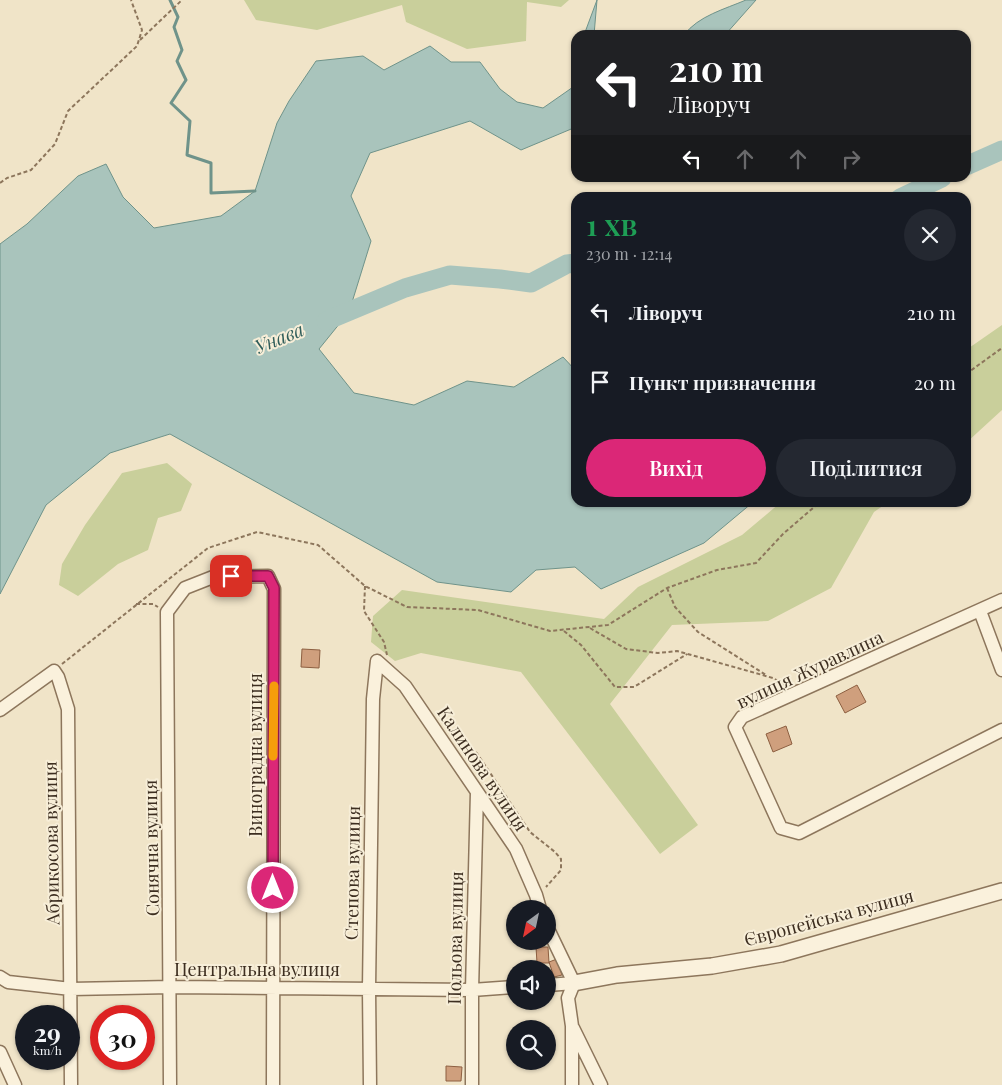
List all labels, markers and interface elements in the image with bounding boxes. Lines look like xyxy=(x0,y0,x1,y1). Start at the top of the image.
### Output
text: 210 m xyxy=(669,44,763,91)
icon: left xyxy=(586,50,651,115)
text: Ліворуч xyxy=(669,89,751,119)
icon: left xyxy=(678,145,706,173)
icon: ahead xyxy=(731,145,759,173)
icon: ahead xyxy=(784,145,812,173)
icon: right xyxy=(837,145,865,173)
text: 1 хв xyxy=(586,204,637,244)
button: close xyxy=(904,209,956,261)
text: 230 m · 12:14 xyxy=(586,243,673,264)
icon: left xyxy=(586,298,614,326)
text: Ліворуч xyxy=(629,299,703,325)
text: 210 m xyxy=(907,299,956,325)
water label: Унава xyxy=(250,315,307,359)
icon: arrive xyxy=(586,368,614,396)
text: Пункт призначення xyxy=(629,369,816,395)
text: 20 m xyxy=(914,369,956,395)
button: Вихід xyxy=(586,439,766,497)
button: Поділитися xyxy=(776,439,956,497)
pin xyxy=(210,555,252,597)
icon: arrive xyxy=(217,562,245,590)
street label: вулиця Журавлина xyxy=(732,624,887,714)
street label: Виноградна вулиця xyxy=(243,673,267,837)
street label: Калинова вулиця xyxy=(432,701,534,836)
street label: Абрикосова вулиця xyxy=(38,761,64,926)
street label: Сонячна вулиця xyxy=(138,779,164,916)
street label: Степова вулиця xyxy=(339,805,365,940)
position arrow xyxy=(246,861,298,913)
street label: Польова вулиця xyxy=(442,871,468,1005)
street label: Європейська вулиця xyxy=(741,883,917,951)
north arrow xyxy=(506,900,556,950)
map controls xyxy=(506,900,556,1070)
street label: Центральна вулиця xyxy=(174,957,340,981)
button: sound xyxy=(506,960,556,1010)
speed limit sign: 30 xyxy=(90,1005,155,1070)
text: 29 xyxy=(34,1015,61,1048)
button: search xyxy=(506,1020,556,1070)
text: km/h xyxy=(33,1042,62,1058)

